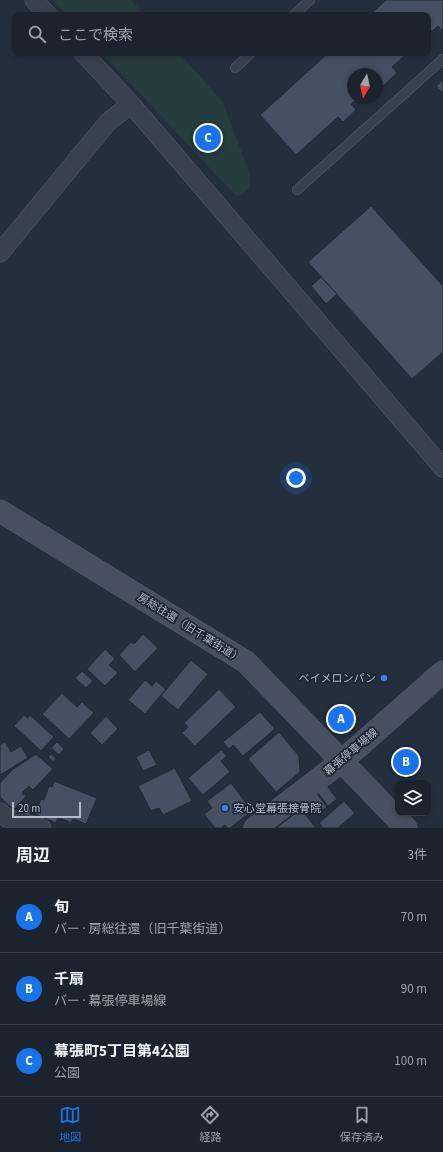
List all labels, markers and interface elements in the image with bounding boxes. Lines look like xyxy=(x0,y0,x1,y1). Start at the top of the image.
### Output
search box xyxy=(12,12,431,56)
icon: search xyxy=(26,23,48,45)
text: ここで検索 xyxy=(58,25,133,46)
north arrow xyxy=(347,68,383,104)
pin: C xyxy=(195,123,221,153)
your location xyxy=(286,468,306,488)
street label: 房総往還（旧千葉街道） xyxy=(135,590,245,666)
place label: ベイメロンパン xyxy=(298,671,376,686)
marker: ベイメロンパン xyxy=(379,673,389,683)
pin: A xyxy=(328,704,354,734)
street label: 幕張停車場線 xyxy=(321,725,381,779)
pin: B xyxy=(393,747,419,777)
map controls xyxy=(395,780,431,816)
button: layers xyxy=(395,780,431,816)
scale bar xyxy=(12,800,81,819)
text: 20 m xyxy=(18,801,40,816)
place label: 安心堂幕張接骨院 xyxy=(233,801,321,816)
marker: 安心堂幕張接骨院 xyxy=(220,803,230,813)
text: 周辺 xyxy=(16,844,50,868)
text: 3件 xyxy=(408,846,427,864)
text: 旬 xyxy=(54,897,69,918)
text: A xyxy=(25,908,33,926)
text: 70 m xyxy=(401,908,427,926)
text: バー · 房総往還（旧千葉街道） xyxy=(54,920,231,938)
text: 千扇 xyxy=(54,969,84,990)
text: B xyxy=(25,980,33,998)
text: 90 m xyxy=(401,980,427,998)
text: バー · 幕張停車場線 xyxy=(54,992,166,1010)
text: 幕張町5丁目第4公園 xyxy=(54,1041,190,1062)
text: C xyxy=(25,1052,33,1070)
text: 100 m xyxy=(394,1052,427,1070)
text: 公園 xyxy=(54,1064,80,1082)
tab: 地図 xyxy=(59,1104,81,1145)
tab: 経路 xyxy=(199,1104,221,1145)
tab: 保存済み xyxy=(340,1104,384,1145)

